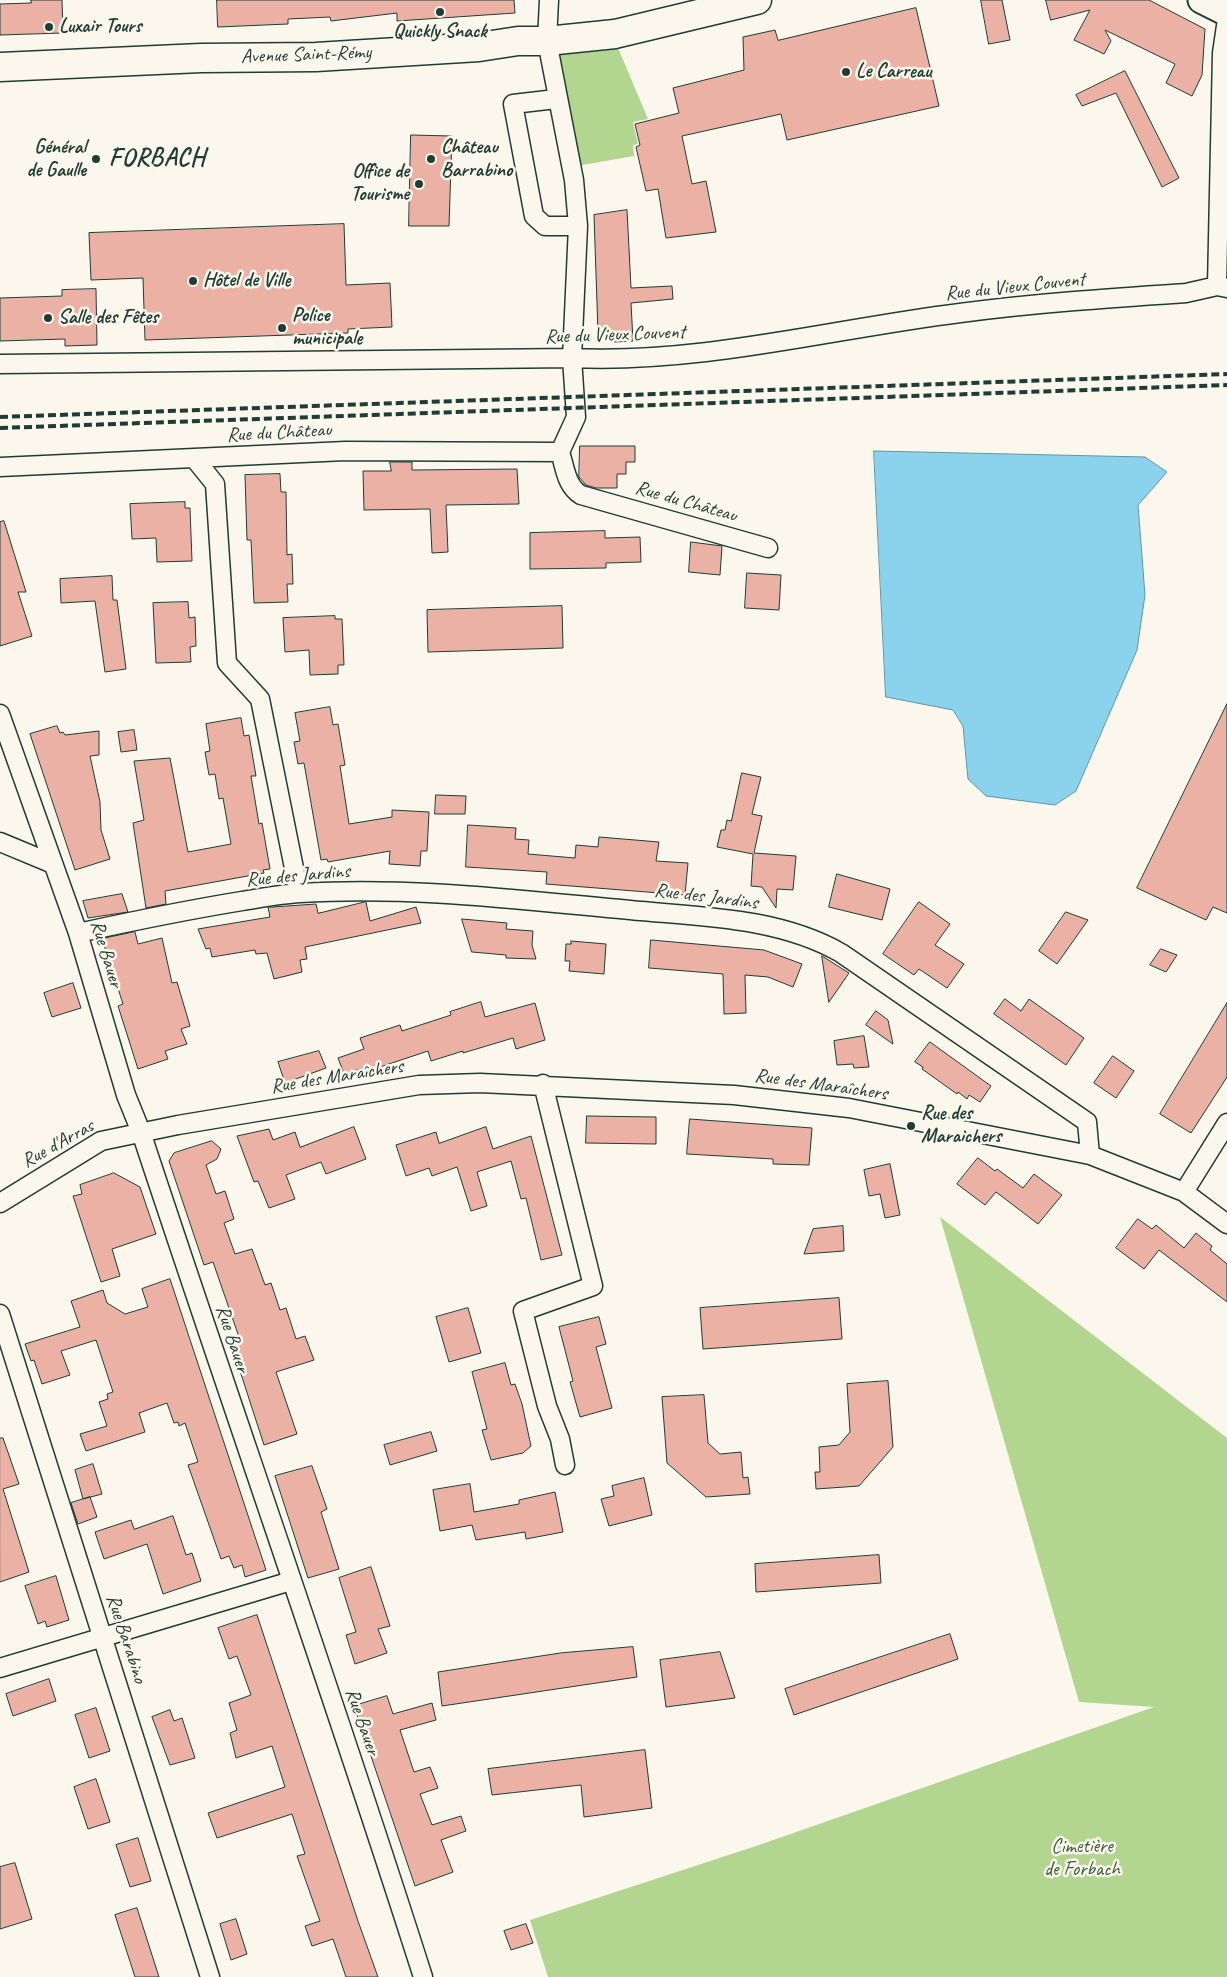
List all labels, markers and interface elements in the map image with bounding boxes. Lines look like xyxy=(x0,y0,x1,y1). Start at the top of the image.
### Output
marker: Quickly Snack xyxy=(434,6,446,18)
place label: Luxair Tours xyxy=(59,15,142,39)
place label: Quickly Snack xyxy=(393,20,487,44)
marker: Luxair Tours xyxy=(43,21,55,33)
street label: Avenue Saint-Rémy xyxy=(241,41,371,69)
place label: Le Carreau xyxy=(856,60,931,84)
marker: Le Carreau xyxy=(840,66,852,78)
place label: Général de Gaulle xyxy=(26,136,86,183)
place label: Château Barrabino xyxy=(441,136,512,183)
district label: FORBACH xyxy=(108,143,206,173)
marker: Général de Gaulle xyxy=(90,153,102,165)
marker: Château Barrabino xyxy=(425,153,437,165)
place label: Office de Tourisme xyxy=(351,160,409,207)
marker: Office de Tourisme xyxy=(413,178,425,190)
street label: Rue du Vieux Couvent xyxy=(944,268,1086,306)
place label: Hôtel de Ville xyxy=(203,269,290,293)
marker: Hôtel de Ville xyxy=(187,275,199,287)
place label: Police municipale xyxy=(292,304,362,351)
place label: Salle des Fêtes xyxy=(58,306,158,330)
marker: Salle des Fêtes xyxy=(42,312,54,324)
street label: Rue du Vieux Couvent xyxy=(544,321,686,349)
marker: Police municipale xyxy=(276,322,288,334)
street label: Rue du Château xyxy=(226,418,332,448)
street label: Rue du Château xyxy=(632,476,740,528)
street label: Rue des Jardins xyxy=(245,860,351,892)
street label: Rue des Jardins xyxy=(653,879,759,915)
street label: Rue Bauer xyxy=(84,917,128,991)
street label: Rue des Maraîchers xyxy=(269,1055,405,1099)
street label: Rue des Maraîchers xyxy=(753,1064,889,1106)
place label: Rue des Maraichers xyxy=(921,1102,1001,1149)
street label: Rue d'Arras xyxy=(18,1114,98,1174)
marker: Rue des Maraichers xyxy=(905,1120,917,1132)
street label: Rue Bauer xyxy=(210,1302,254,1376)
street label: Rue Barabino xyxy=(100,1592,152,1686)
street label: Rue Bauer xyxy=(339,1685,385,1759)
park label: Cimetière de Forbach xyxy=(1044,1835,1120,1882)

